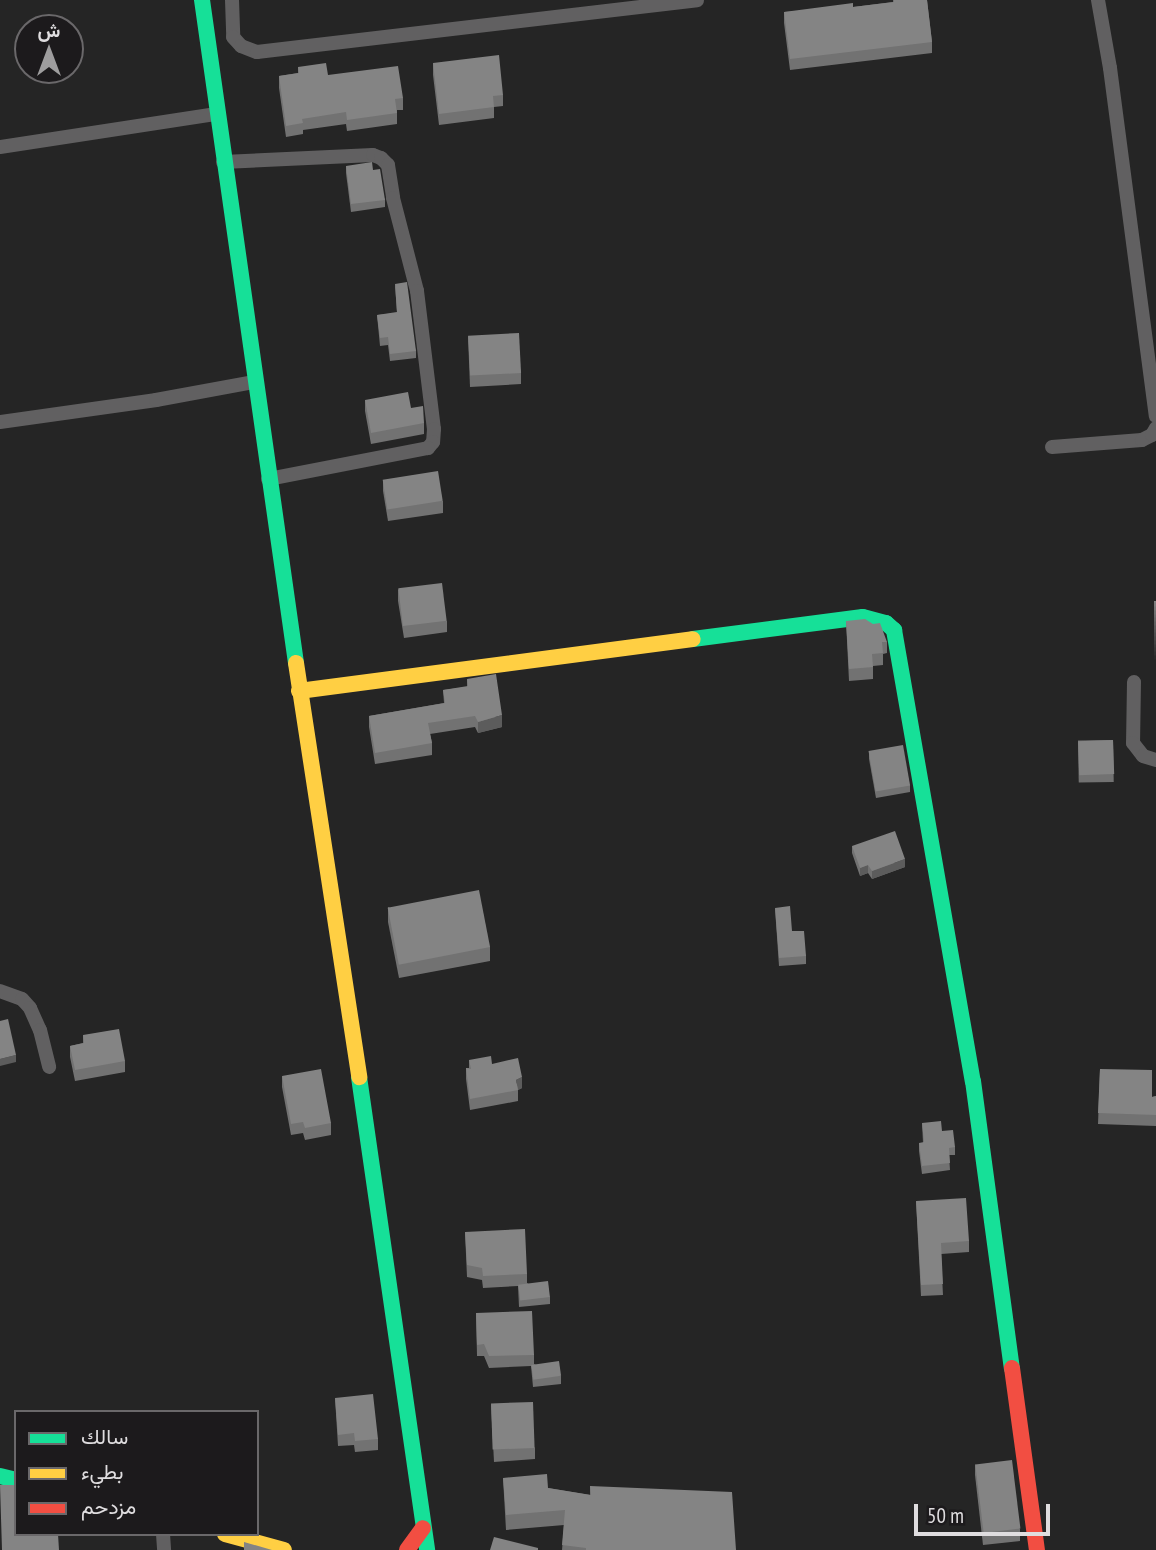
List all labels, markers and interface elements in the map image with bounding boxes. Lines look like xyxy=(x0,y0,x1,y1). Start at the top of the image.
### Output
north arrow xyxy=(14,14,84,84)
text: ش xyxy=(38,18,60,42)
legend xyxy=(14,1410,259,1536)
text: سالك xyxy=(81,1423,128,1450)
text: بطيء xyxy=(81,1458,124,1485)
scale bar xyxy=(918,1490,1054,1534)
text: مزدحم xyxy=(81,1493,136,1520)
text: 50 m xyxy=(927,1502,964,1529)

